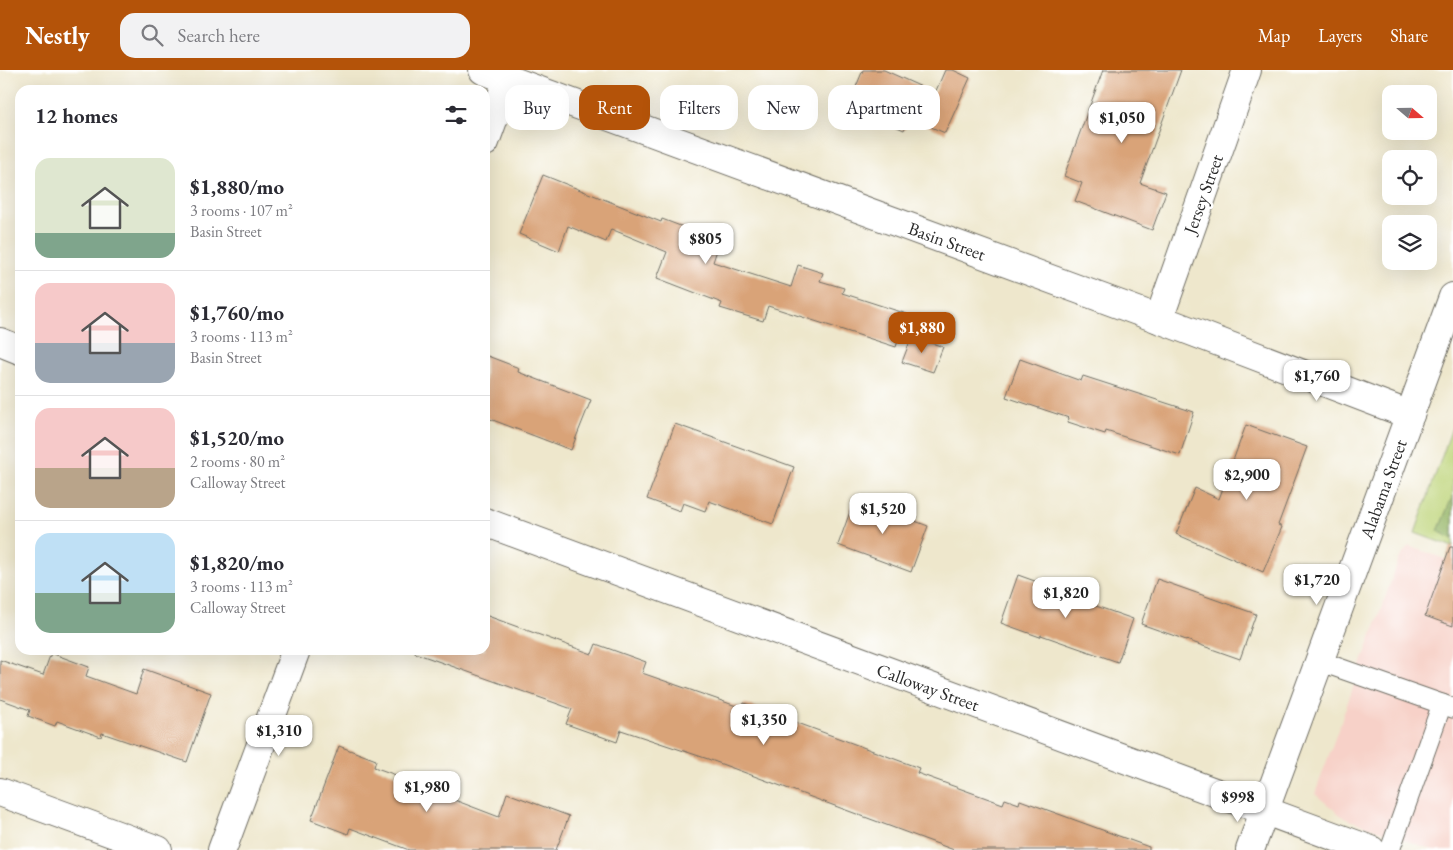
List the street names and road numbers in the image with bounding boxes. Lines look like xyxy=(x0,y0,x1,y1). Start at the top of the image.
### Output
street label: Jersey Street xyxy=(1177,151,1228,239)
street label: Basin Street xyxy=(905,216,989,266)
street label: Alabama Street xyxy=(1354,436,1412,543)
street label: Calloway Street xyxy=(874,658,983,716)

